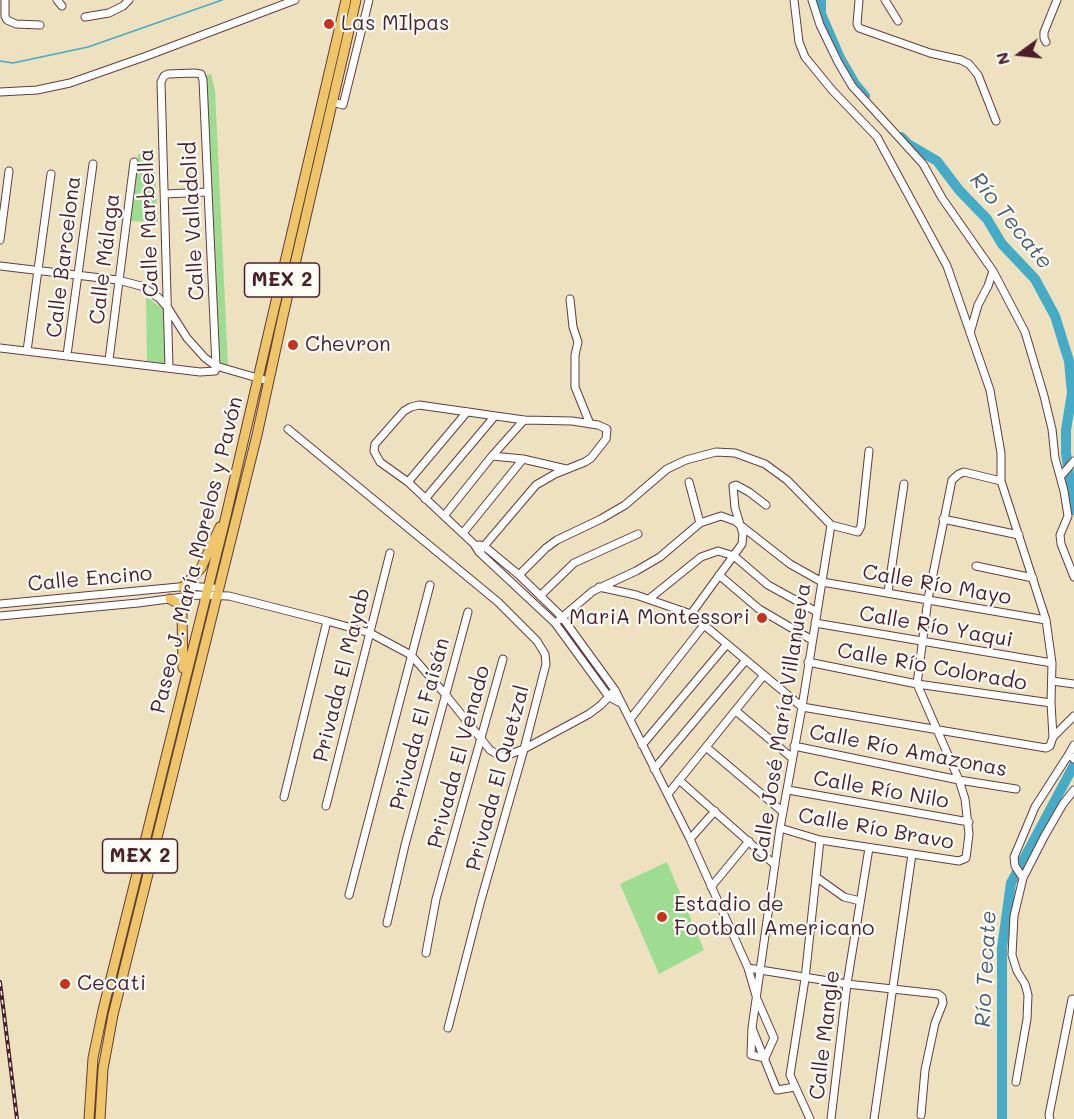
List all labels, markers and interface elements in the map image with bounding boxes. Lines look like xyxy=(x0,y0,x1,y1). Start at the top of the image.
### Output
place label: Las MIlpas xyxy=(341,11,450,37)
marker: Las MIlpas xyxy=(322,17,336,31)
north arrow xyxy=(990,24,1050,84)
text: N xyxy=(990,50,1014,67)
street label: Calle Valladolid xyxy=(176,141,210,301)
street label: Calle Marbella xyxy=(134,148,164,298)
water label: Río Tecate xyxy=(964,167,1058,275)
street label: Calle Barcelona xyxy=(42,175,86,339)
street label: Calle Málaga xyxy=(84,192,126,326)
road number: MEX 2 xyxy=(244,263,320,297)
place label: Chevron xyxy=(305,332,391,358)
marker: Chevron xyxy=(286,338,300,352)
street label: Paseo J. María Morelos y Pavón xyxy=(145,394,249,716)
street label: Calle Río Mayo xyxy=(861,559,1013,611)
street label: Calle Encino xyxy=(27,561,153,597)
street label: Calle José María Villanueva xyxy=(747,581,817,865)
street label: Privada El Mayab xyxy=(308,585,376,765)
street label: Calle Río Yaqui xyxy=(857,601,1015,653)
place label: MariA Montessori xyxy=(569,605,750,631)
marker: MariA Montessori xyxy=(755,611,769,625)
street label: Privada El Faisán xyxy=(385,635,455,813)
street label: Calle Río Colorado xyxy=(835,638,1029,696)
street label: Privada El Venado xyxy=(422,663,496,851)
street label: Privada El Quetzal xyxy=(461,682,535,874)
street label: Calle Río Amazonas xyxy=(807,719,1009,783)
street label: Calle Río Nilo xyxy=(811,766,951,814)
street label: Calle Río Bravo xyxy=(796,803,956,855)
road number: MEX 2 xyxy=(102,839,178,873)
place label: Estadio de Football Americano xyxy=(674,892,874,942)
marker: Estadio de Football Americano xyxy=(655,910,669,924)
water label: Río Tecate xyxy=(970,910,1002,1028)
street label: Calle Mangle xyxy=(805,969,845,1101)
place label: Cecati xyxy=(77,971,146,997)
marker: Cecati xyxy=(58,977,72,991)

